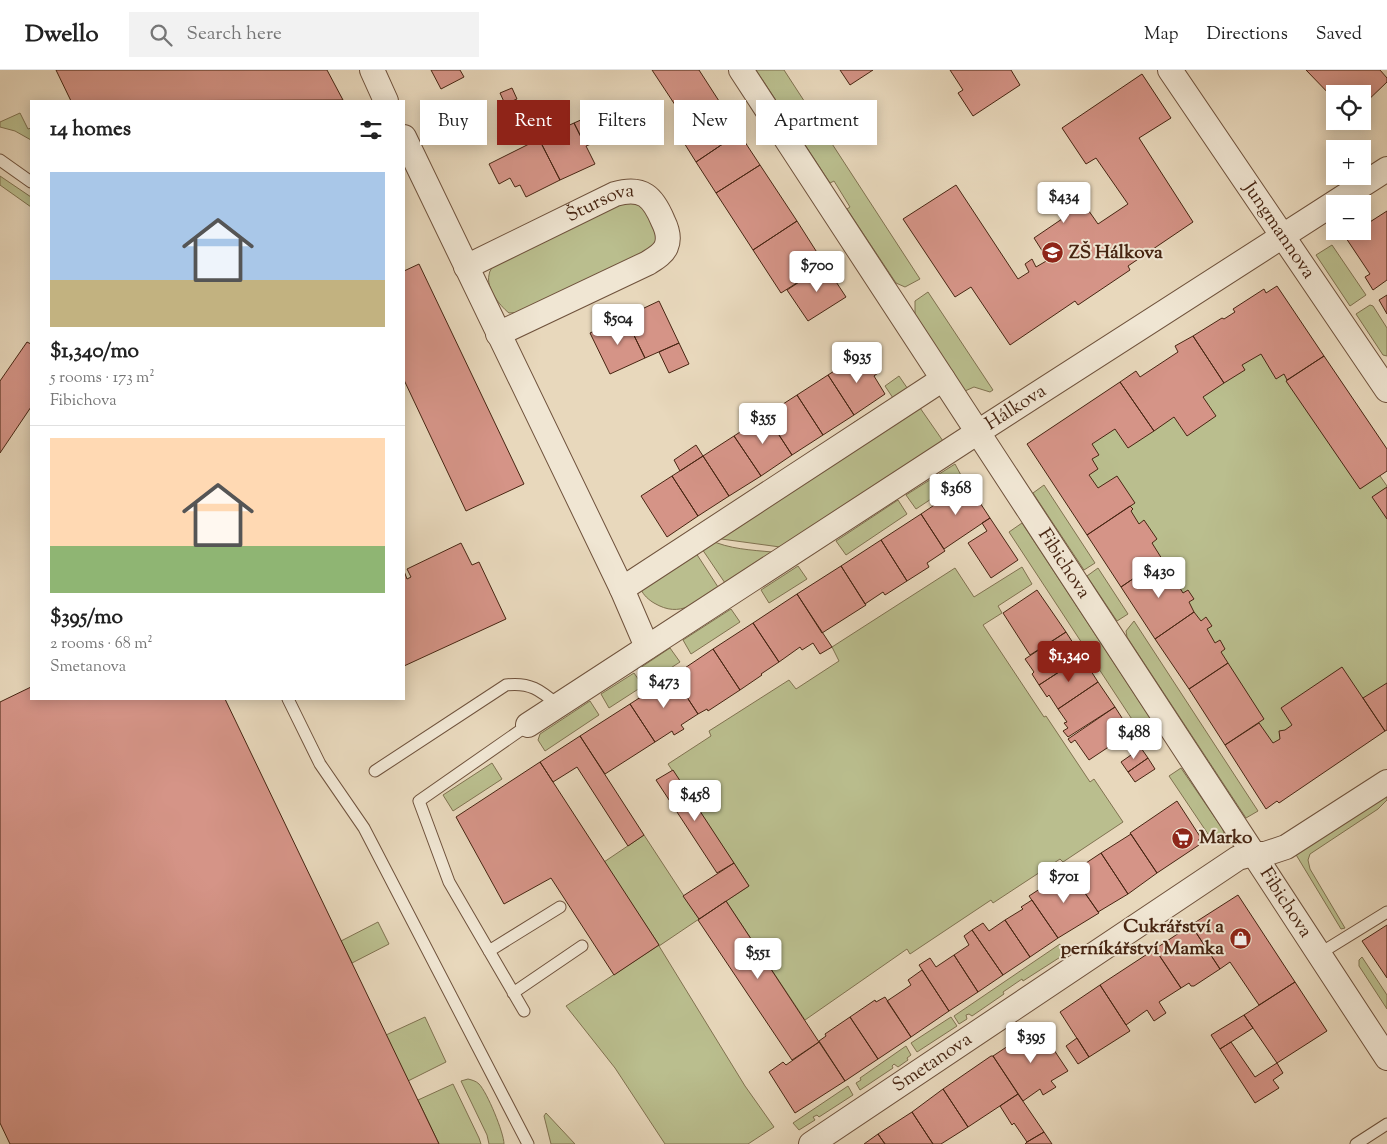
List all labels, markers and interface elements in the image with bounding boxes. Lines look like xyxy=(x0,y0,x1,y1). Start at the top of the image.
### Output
search box xyxy=(129,12,479,57)
text: Dwello xyxy=(25,18,99,52)
icon: search xyxy=(147,21,175,49)
text: Search here xyxy=(187,21,282,48)
text: Map xyxy=(1144,22,1179,48)
text: Directions xyxy=(1207,22,1288,48)
text: Saved xyxy=(1316,22,1362,48)
map controls xyxy=(1326,85,1371,240)
button: locate xyxy=(1326,85,1371,130)
chip: Buy xyxy=(420,100,487,145)
chip: Rent xyxy=(497,100,570,145)
chip: Filters xyxy=(580,100,664,145)
chip: New xyxy=(674,100,746,145)
chip: Apartment xyxy=(756,100,877,145)
text: 14 homes xyxy=(50,115,131,145)
icon: filters xyxy=(357,116,385,144)
button: + xyxy=(1326,140,1371,185)
street label: Jungmannova xyxy=(1236,176,1322,285)
street label: Štursova xyxy=(562,178,635,229)
pin: $434 xyxy=(1034,182,1094,224)
text: $434 xyxy=(1048,186,1080,209)
button: − xyxy=(1326,195,1371,240)
icon: home xyxy=(173,205,263,295)
place label: ZŠ Hálkova xyxy=(1069,240,1163,267)
school or university icon: ZŠ Hálkova xyxy=(1041,241,1065,265)
pin: $700 xyxy=(787,250,847,293)
text: $700 xyxy=(800,255,834,278)
pin: $504 xyxy=(588,304,648,346)
text: $504 xyxy=(603,308,633,331)
text: $1,340/mo xyxy=(50,337,139,367)
pin: $935 xyxy=(827,342,887,384)
text: $935 xyxy=(843,346,871,369)
text: 5 rooms · 173 m² xyxy=(50,367,155,390)
street label: Hálkova xyxy=(980,378,1052,437)
text: Fibichova xyxy=(50,390,117,413)
pin: $355 xyxy=(733,402,793,445)
text: $355 xyxy=(750,407,776,430)
icon: home xyxy=(173,470,263,560)
pin: $368 xyxy=(926,474,986,516)
text: $368 xyxy=(941,478,971,501)
street label: Fibichova xyxy=(1031,523,1097,605)
pin: $430 xyxy=(1129,556,1189,599)
text: $430 xyxy=(1143,561,1175,584)
text: $395/mo xyxy=(50,603,123,633)
text: 2 rooms · 68 m² xyxy=(50,633,153,656)
pin: $1,340 xyxy=(1028,640,1110,683)
text: $1,340 xyxy=(1049,645,1089,668)
text: Smetanova xyxy=(50,656,126,679)
pin: $473 xyxy=(634,666,694,709)
text: $473 xyxy=(648,671,680,694)
pin: $488 xyxy=(1104,718,1164,760)
text: $488 xyxy=(1118,722,1150,745)
pin: $458 xyxy=(665,780,725,822)
text: $458 xyxy=(680,784,710,807)
place label: Marko xyxy=(1199,825,1253,852)
supermarket icon: Marko xyxy=(1171,826,1195,850)
pin: $701 xyxy=(1034,862,1094,904)
street label: Fibichova xyxy=(1253,862,1319,944)
text: $701 xyxy=(1049,866,1079,889)
place label: Cukrářství a perníkářství Mamka xyxy=(1060,914,1224,963)
shop icon: Cukrářství a perníkářství Mamka xyxy=(1228,926,1252,950)
pin: $551 xyxy=(728,938,788,980)
text: $551 xyxy=(745,942,771,965)
pin: $395 xyxy=(1001,1022,1061,1064)
street label: Smetanova xyxy=(887,1026,978,1099)
text: $395 xyxy=(1017,1026,1045,1049)

